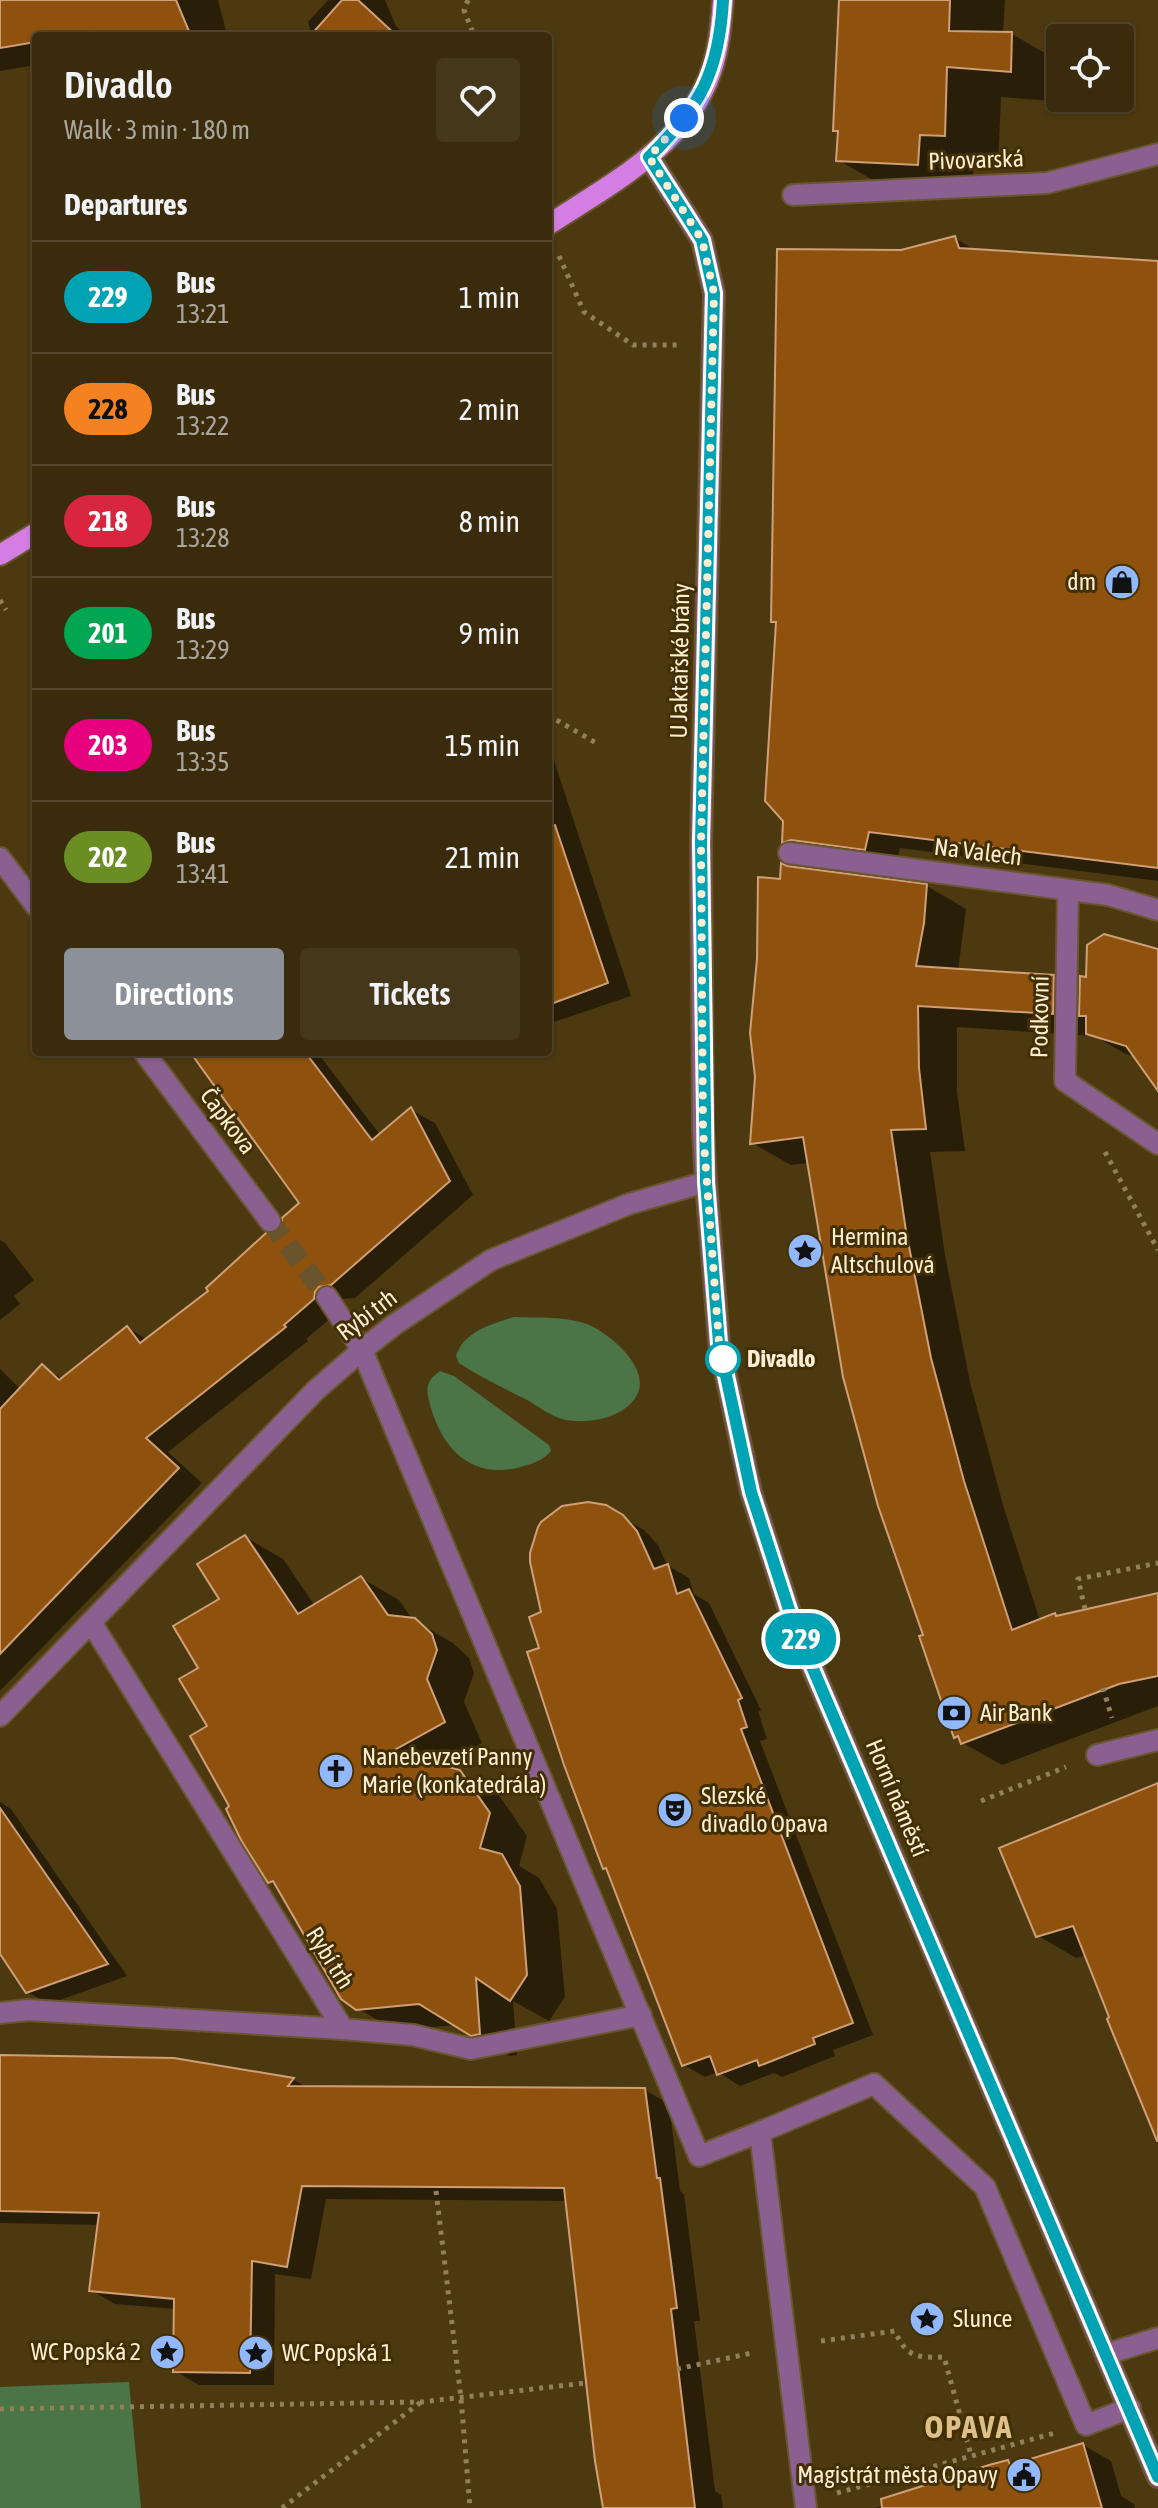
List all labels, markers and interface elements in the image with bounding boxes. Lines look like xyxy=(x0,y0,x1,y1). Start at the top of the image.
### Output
map controls xyxy=(1046,24,1134,112)
button: locate xyxy=(1046,24,1134,112)
button: heart xyxy=(436,58,520,142)
text: Divadlo xyxy=(64,63,173,106)
your location xyxy=(664,98,704,138)
text: Walk · 3 min · 180 m xyxy=(64,115,250,145)
street label: Pivovarská xyxy=(928,144,1024,175)
text: Departures xyxy=(64,187,187,221)
text: Bus xyxy=(176,265,215,299)
text: 1 min xyxy=(459,280,520,314)
text: 229 xyxy=(88,281,128,313)
text: 13:21 xyxy=(176,299,230,329)
text: Bus xyxy=(176,377,215,411)
text: 2 min xyxy=(459,392,520,426)
text: 228 xyxy=(88,393,128,425)
text: 13:22 xyxy=(176,411,230,441)
text: Bus xyxy=(176,489,215,523)
text: 8 min xyxy=(459,504,520,538)
text: 218 xyxy=(88,505,128,537)
text: 13:28 xyxy=(176,523,230,553)
shop icon: dm xyxy=(1103,563,1141,601)
place label: dm xyxy=(1067,568,1096,595)
street label: U Jaktařské brány xyxy=(665,583,694,739)
text: Bus xyxy=(176,601,215,635)
text: 9 min xyxy=(459,616,520,650)
text: 201 xyxy=(88,617,128,649)
text: 13:29 xyxy=(176,635,230,665)
text: Bus xyxy=(176,713,215,747)
text: 15 min xyxy=(445,728,520,762)
text: 203 xyxy=(88,729,128,761)
text: 13:35 xyxy=(176,747,230,777)
text: Bus xyxy=(176,825,215,859)
street label: Na Valech xyxy=(933,833,1023,870)
text: 21 min xyxy=(445,840,520,874)
text: 202 xyxy=(88,841,128,873)
text: 13:41 xyxy=(176,859,230,889)
button: Directions xyxy=(64,948,284,1040)
button: Tickets xyxy=(300,948,520,1040)
street label: Podkovní xyxy=(1025,976,1054,1058)
street label: Čapkova xyxy=(195,1083,262,1159)
place label: Hermina Altschulová xyxy=(831,1223,935,1278)
place icon: Hermina Altschulová xyxy=(786,1232,824,1270)
street label: Rybí trh xyxy=(332,1283,402,1346)
marker: Divadlo xyxy=(706,1342,740,1376)
place label: Divadlo xyxy=(747,1345,816,1372)
line badge: 229 xyxy=(755,1613,847,1665)
text: 229 xyxy=(781,1623,821,1655)
bank icon: Air Bank xyxy=(935,1694,973,1732)
place label: Air Bank xyxy=(980,1699,1053,1726)
street label: Horní náměstí xyxy=(861,1735,934,1860)
place label: Nanebevzetí Panny Marie (konkatedrála) xyxy=(362,1743,546,1798)
church icon: Nanebevzetí Panny Marie (konkatedrála) xyxy=(317,1752,355,1790)
place label: Slezské divadlo Opava xyxy=(701,1782,828,1837)
theatre icon: Slezské divadlo Opava xyxy=(656,1791,694,1829)
street label: Rybí trh xyxy=(301,1922,360,1994)
place icon: Slunce xyxy=(908,2300,946,2338)
place label: Slunce xyxy=(953,2305,1012,2332)
place icon: WC Popská 2 xyxy=(148,2333,186,2371)
place icon: WC Popská 1 xyxy=(237,2334,275,2372)
place label: WC Popská 2 xyxy=(31,2338,141,2365)
place label: WC Popská 1 xyxy=(282,2339,392,2366)
district label: OPAVA xyxy=(925,2408,1013,2445)
public building icon: Magistrát města Opavy xyxy=(1005,2456,1043,2494)
place label: Magistrát města Opavy xyxy=(797,2461,998,2488)

